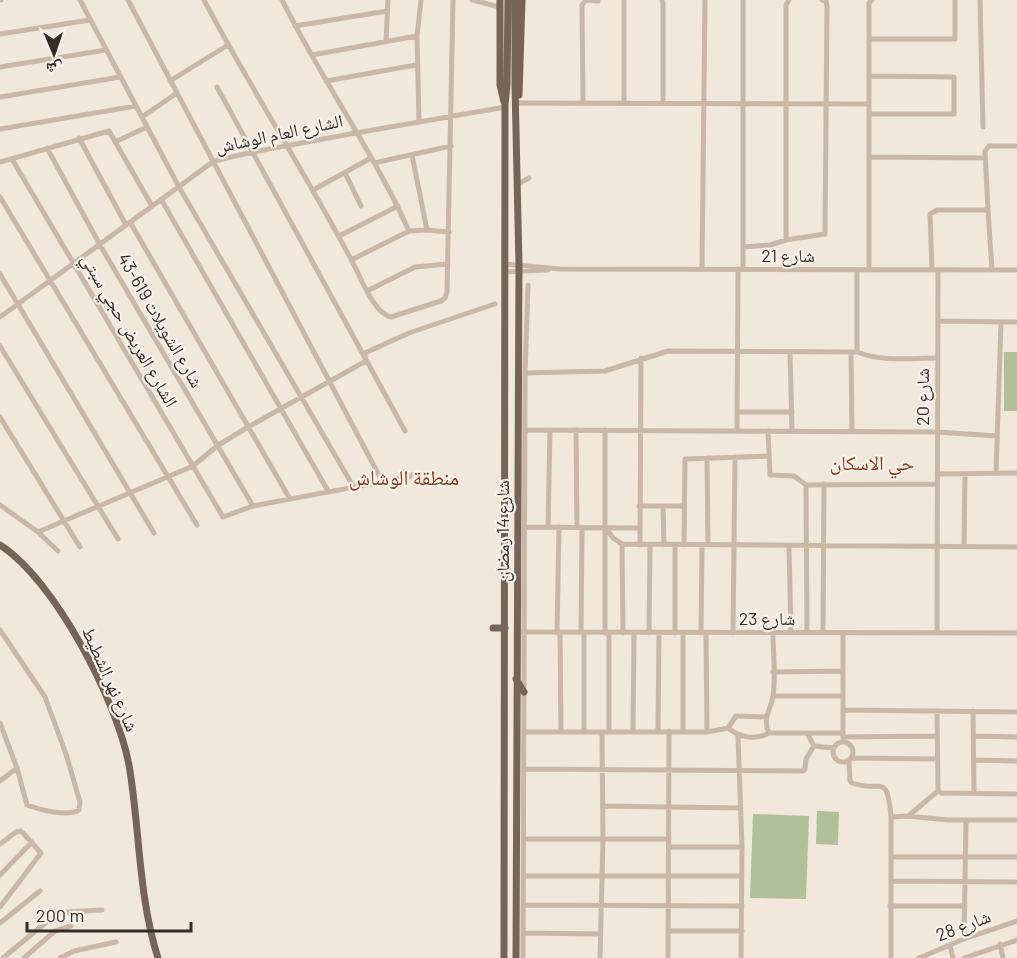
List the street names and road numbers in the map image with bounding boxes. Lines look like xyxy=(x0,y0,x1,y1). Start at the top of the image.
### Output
street label: الشارع العام الوشاش xyxy=(213,109,345,159)
street label: شارع 21 xyxy=(761,244,815,267)
street label: الشارع العريض حجي سبتي xyxy=(73,249,183,413)
street label: شارع الشويلات 619-43 xyxy=(113,249,208,392)
street label: شارع 20 xyxy=(911,368,934,426)
street label: شارع 14 رمضان xyxy=(491,480,514,582)
street label: شارع 23 xyxy=(739,607,795,630)
street label: شارع نهر الشطيط xyxy=(77,623,144,735)
street label: شارع 28 xyxy=(933,905,994,946)

